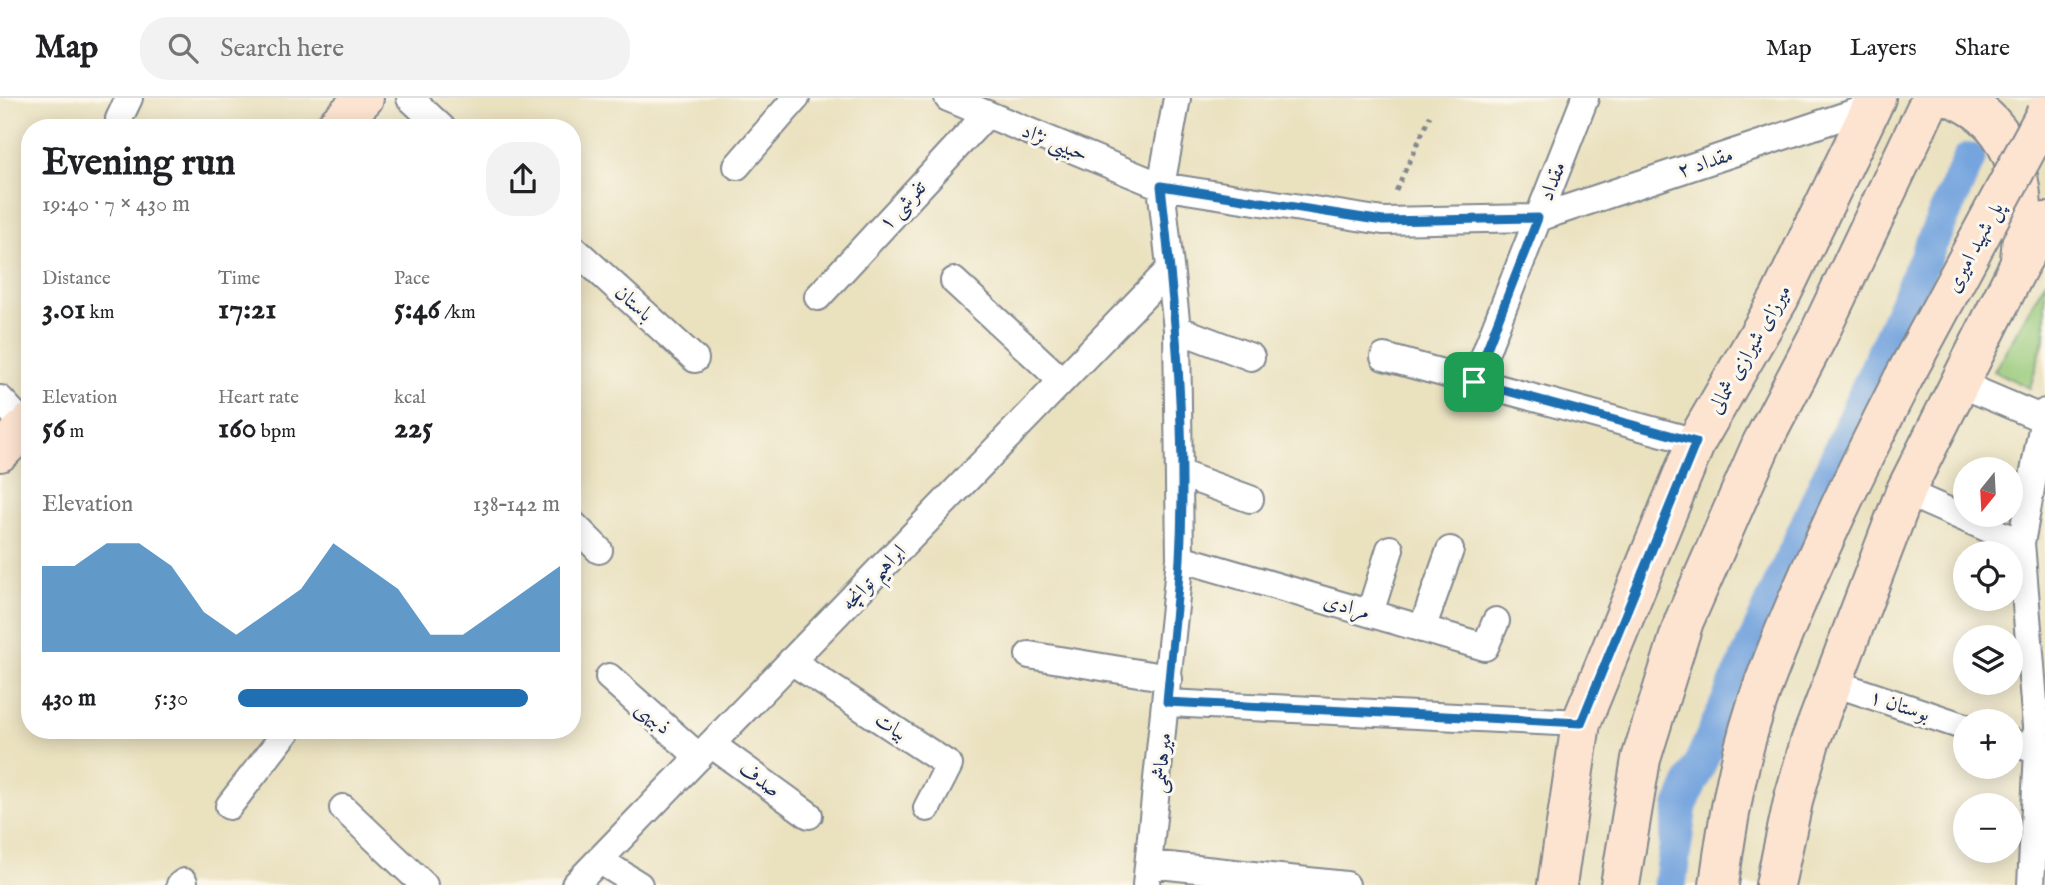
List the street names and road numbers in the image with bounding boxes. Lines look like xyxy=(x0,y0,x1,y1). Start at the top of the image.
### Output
street label: حبیبی نژاد xyxy=(1016,118,1092,171)
street label: مقداد ۲ xyxy=(1674,142,1737,185)
street label: مقداد xyxy=(1534,158,1573,205)
street label: تفرشی ۱ xyxy=(873,175,934,237)
street label: پل شهید امیری xyxy=(1940,197,2011,298)
street label: باستان xyxy=(608,280,658,328)
street label: میرزای شیرازی شمالی xyxy=(1702,280,1798,419)
street label: ابراهیم توانچه xyxy=(836,539,917,621)
street label: مرادی xyxy=(1320,588,1373,627)
street label: بوستان ۱ xyxy=(1866,684,1933,729)
street label: ذبیهی xyxy=(630,695,676,741)
street label: بیات xyxy=(869,707,911,748)
street label: میرهاشمی xyxy=(1146,731,1179,795)
street label: صدف xyxy=(733,756,785,804)

